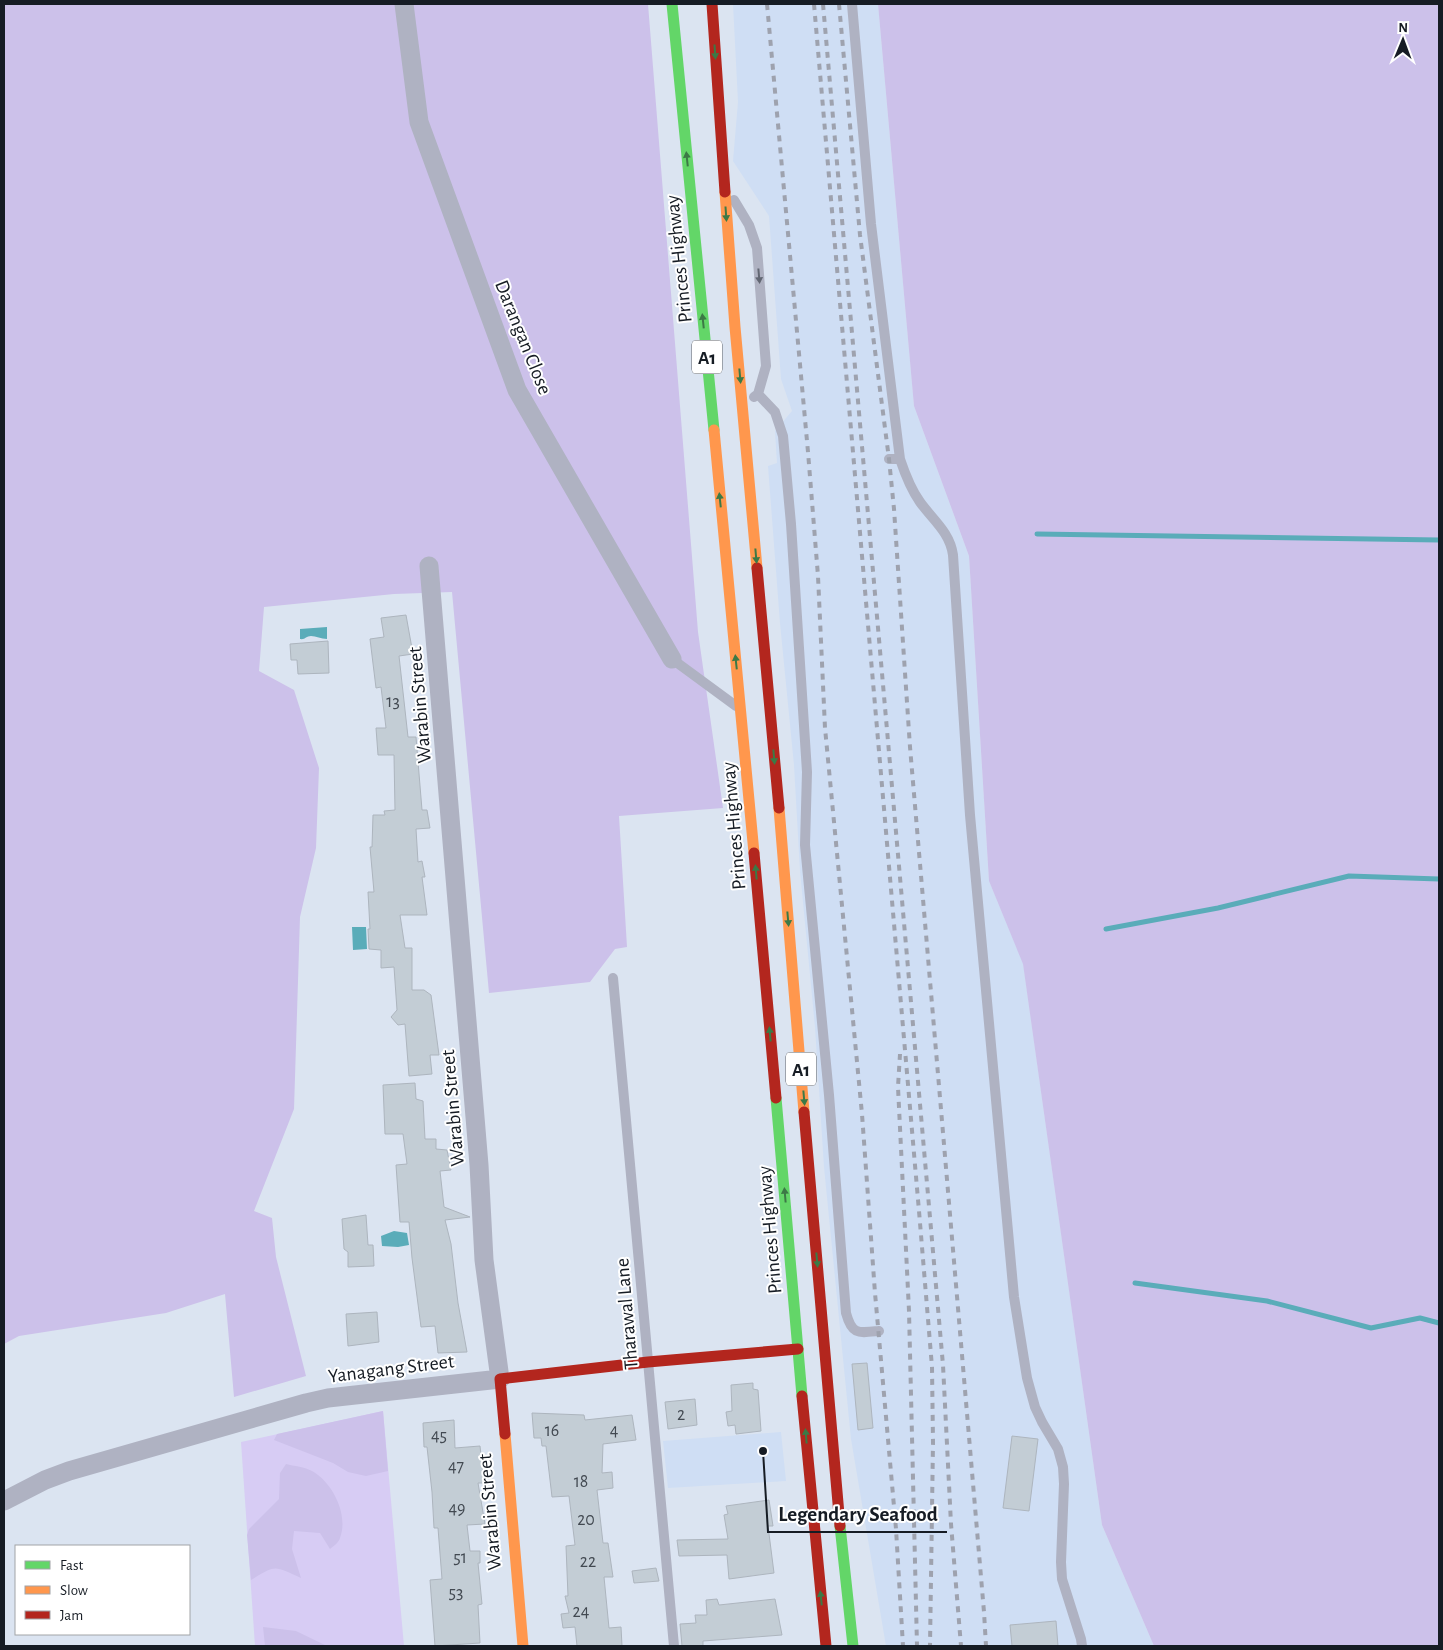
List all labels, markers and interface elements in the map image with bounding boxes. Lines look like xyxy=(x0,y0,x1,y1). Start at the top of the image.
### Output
north arrow xyxy=(1378,15,1428,65)
text: N xyxy=(1398,21,1408,35)
one-way arrow xyxy=(711,45,719,61)
one-way arrow xyxy=(683,151,691,167)
street label: Princes Highway xyxy=(662,194,696,324)
one-way arrow xyxy=(723,207,731,223)
one-way arrow xyxy=(755,268,763,284)
street label: Darangan Close xyxy=(491,277,555,397)
one-way arrow xyxy=(699,312,707,328)
road number: A1 xyxy=(692,341,722,374)
one-way arrow xyxy=(736,369,744,385)
one-way arrow xyxy=(716,491,724,507)
one-way arrow xyxy=(752,548,760,564)
street label: Warabin Street xyxy=(405,645,435,764)
one-way arrow xyxy=(732,653,740,669)
house number: 13 xyxy=(386,693,400,711)
one-way arrow xyxy=(771,749,779,765)
street label: Princes Highway xyxy=(718,761,750,891)
one-way arrow xyxy=(751,864,759,880)
one-way arrow xyxy=(785,911,793,927)
one-way arrow xyxy=(766,1025,774,1041)
street label: Warabin Street xyxy=(438,1048,468,1167)
road number: A1 xyxy=(786,1052,816,1086)
one-way arrow xyxy=(800,1090,808,1106)
street label: Princes Highway xyxy=(754,1165,786,1295)
one-way arrow xyxy=(781,1187,789,1203)
one-way arrow xyxy=(814,1252,822,1268)
street label: Tharawal Lane xyxy=(612,1257,642,1370)
street label: Yanagang Street xyxy=(327,1351,456,1387)
house number: 2 xyxy=(677,1406,685,1424)
house number: 16 xyxy=(545,1422,559,1440)
house number: 4 xyxy=(610,1422,619,1440)
house number: 45 xyxy=(431,1427,447,1445)
one-way arrow xyxy=(802,1428,810,1444)
street label: Warabin Street xyxy=(475,1452,505,1571)
house number: 47 xyxy=(448,1458,464,1476)
house number: 18 xyxy=(574,1473,588,1491)
callout: Legendary Seafood xyxy=(768,1496,947,1532)
house number: 49 xyxy=(448,1500,466,1518)
text: Legendary Seafood xyxy=(778,1504,938,1525)
house number: 20 xyxy=(577,1511,595,1529)
legend xyxy=(15,1545,190,1635)
house number: 51 xyxy=(453,1549,467,1567)
house number: 22 xyxy=(580,1553,596,1571)
text: Fast xyxy=(60,1558,84,1573)
text: Slow xyxy=(60,1583,88,1598)
house number: 53 xyxy=(449,1584,463,1602)
one-way arrow xyxy=(817,1589,825,1605)
house number: 24 xyxy=(573,1603,590,1621)
text: Jam xyxy=(60,1608,83,1623)

